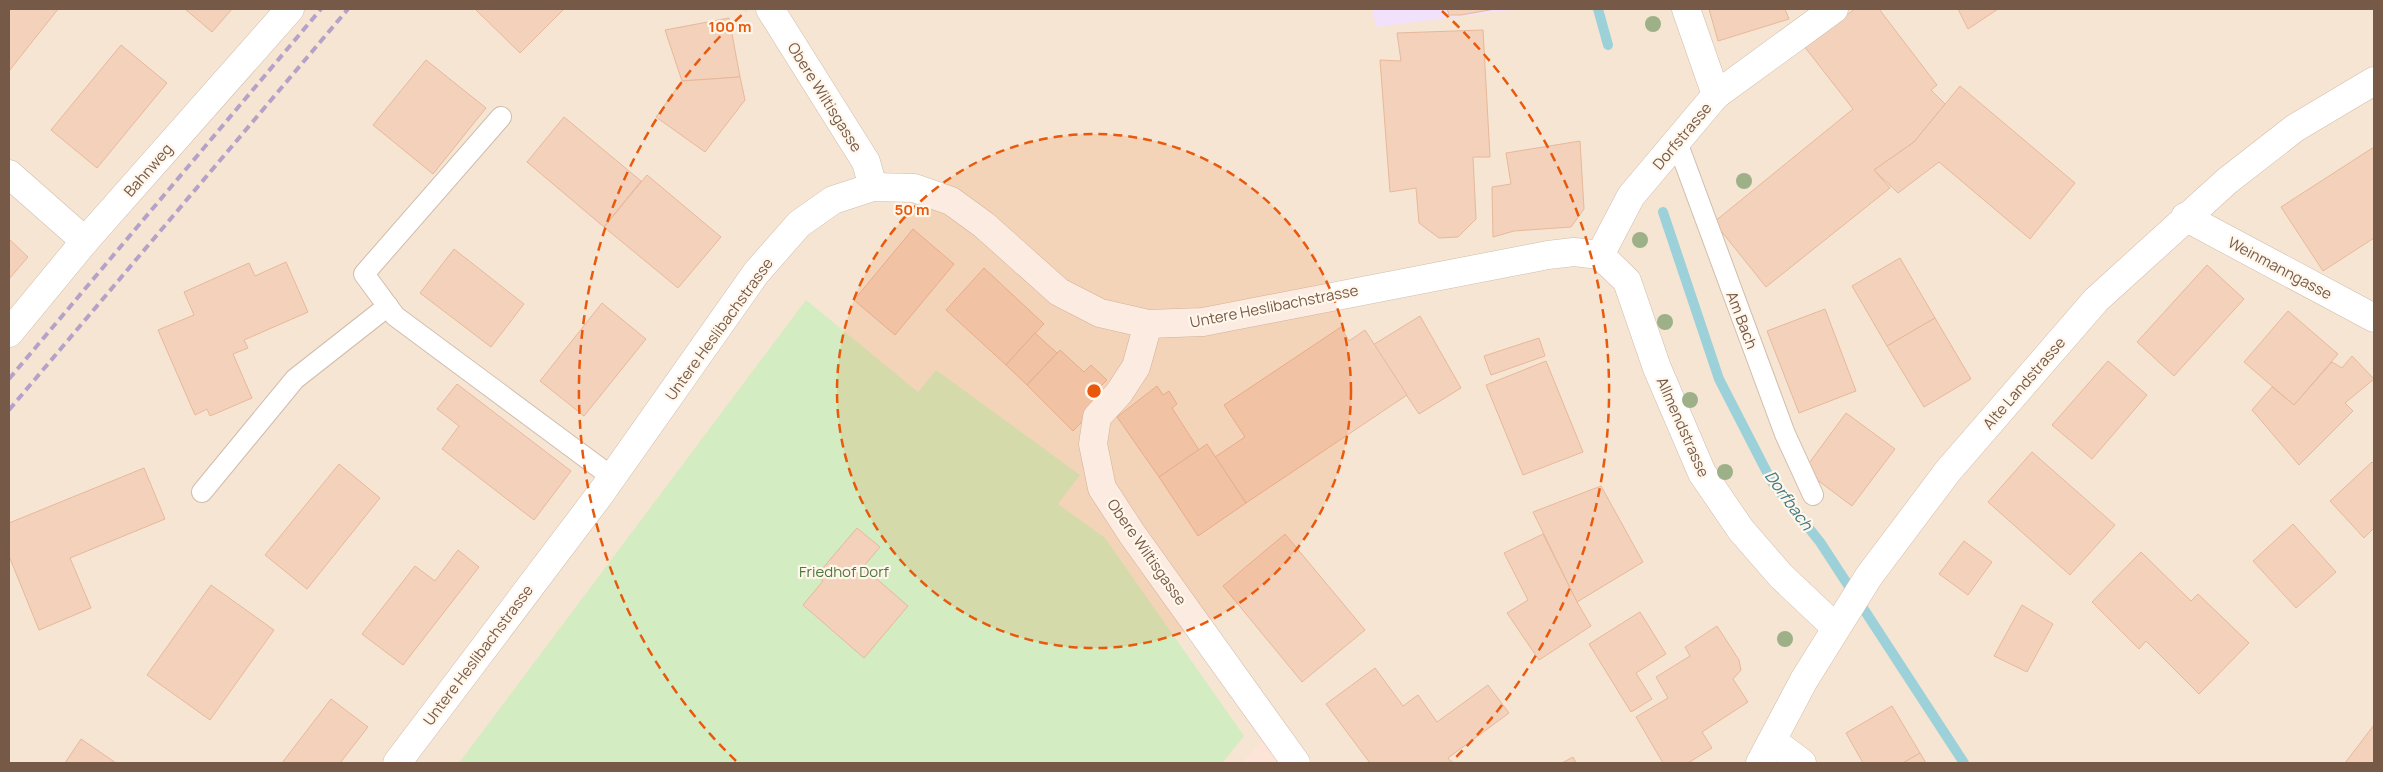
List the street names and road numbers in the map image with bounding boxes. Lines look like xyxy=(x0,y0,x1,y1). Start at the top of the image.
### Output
street label: Obere Wiltisgasse xyxy=(783,38,867,156)
street label: Dorfstrasse xyxy=(1648,98,1716,174)
street label: Bahnweg xyxy=(119,139,177,201)
street label: Weinmanngasse xyxy=(2224,232,2336,304)
street label: Untere Heslibachstrasse xyxy=(660,253,778,404)
street label: Untere Heslibachstrasse xyxy=(1188,279,1360,333)
street label: Am Bach xyxy=(1721,288,1763,352)
street label: Alte Landstrasse xyxy=(1978,332,2070,434)
street label: Allmendstrasse xyxy=(1652,374,1715,480)
street label: Obere Wiltisgasse xyxy=(1102,495,1192,610)
street label: Untere Heslibachstrasse xyxy=(418,580,538,730)

